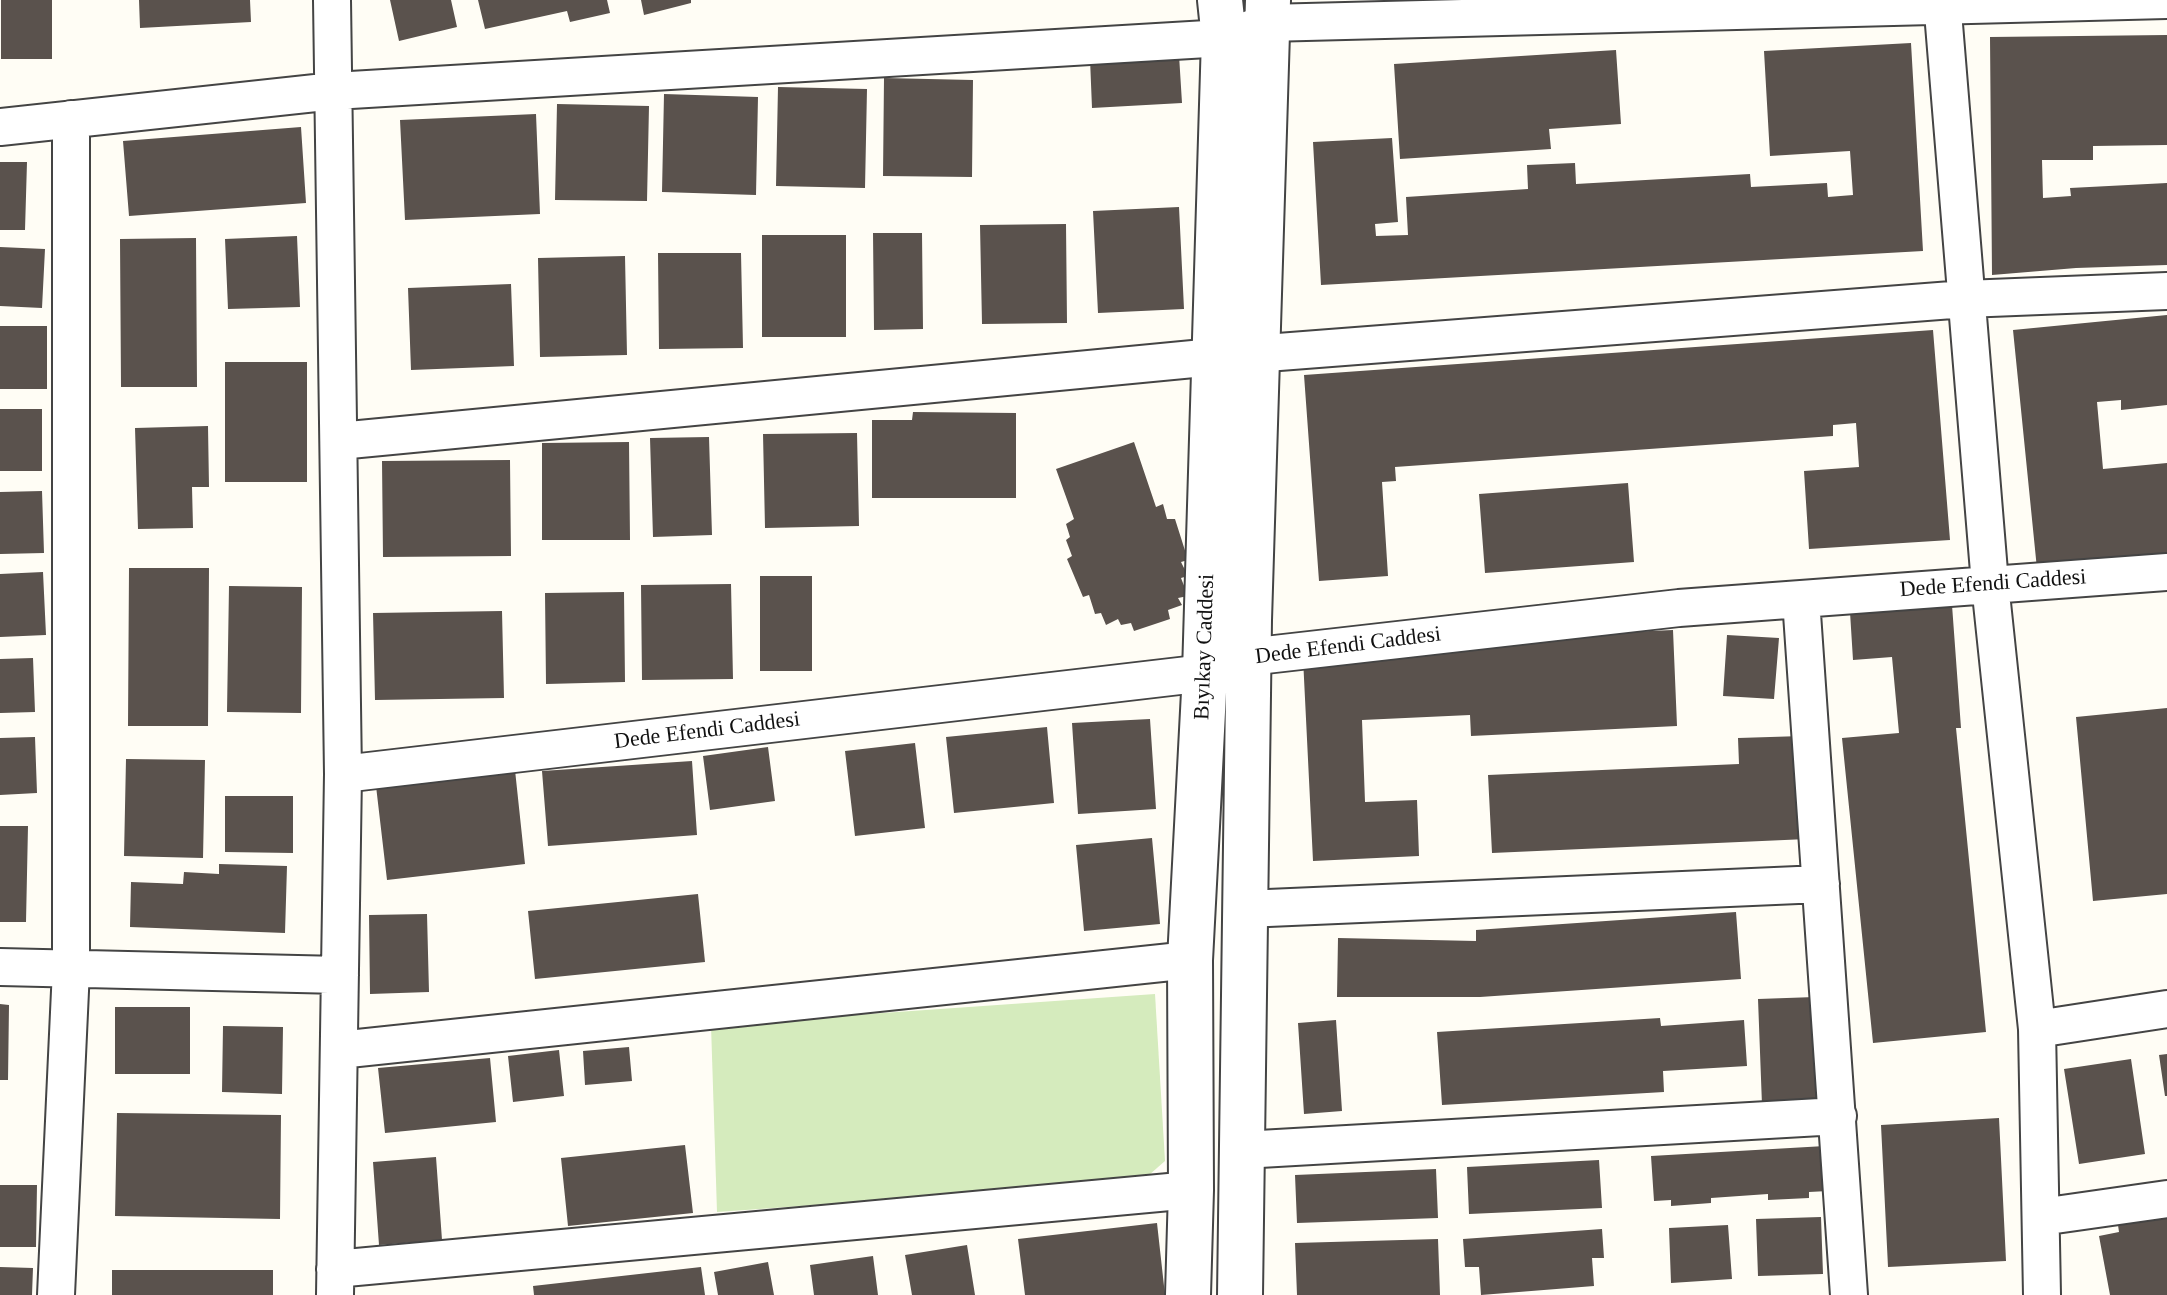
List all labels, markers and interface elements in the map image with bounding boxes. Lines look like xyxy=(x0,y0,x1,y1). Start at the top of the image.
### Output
street label: Dede Efendi Caddesi xyxy=(1899,564,2087,604)
street label: Bıyıkay Caddesi xyxy=(1189,574,1221,720)
street label: Dede Efendi Caddesi xyxy=(1254,622,1442,670)
street label: Dede Efendi Caddesi xyxy=(613,707,801,755)

